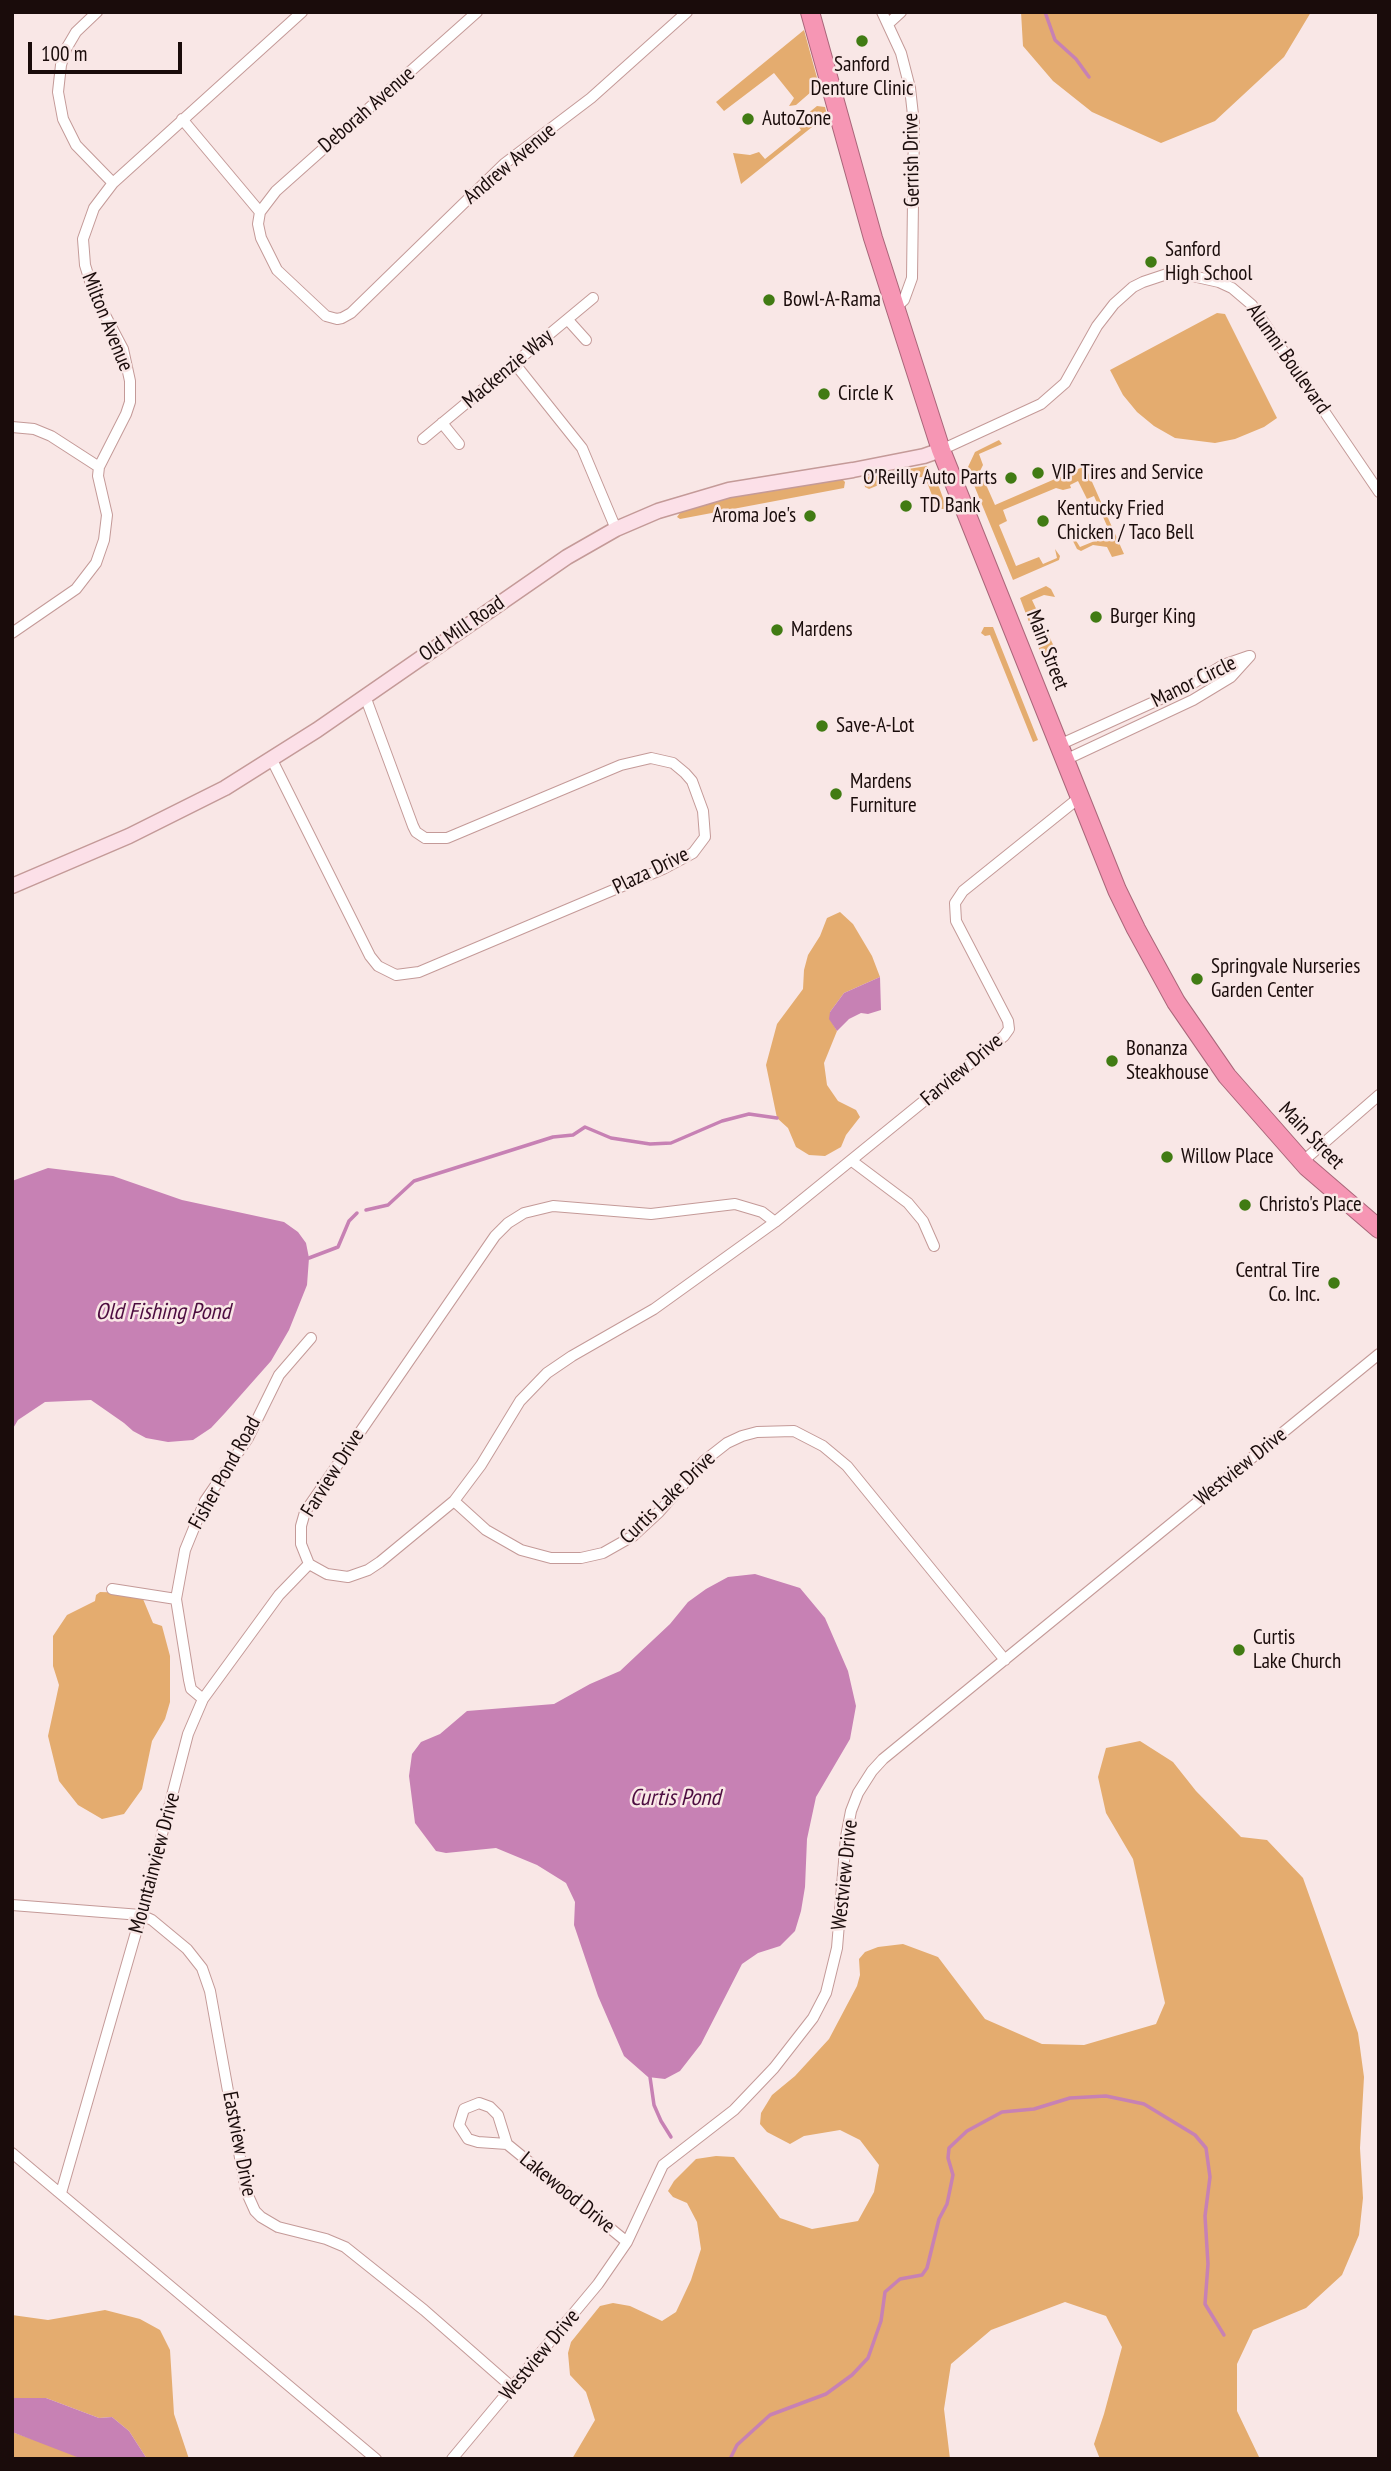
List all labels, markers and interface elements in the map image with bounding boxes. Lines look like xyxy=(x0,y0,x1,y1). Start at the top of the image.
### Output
scale bar xyxy=(32,28,186,72)
marker: Sanford Denture Clinic xyxy=(854,33,870,49)
text: 100 m xyxy=(41,40,87,67)
place label: Sanford Denture Clinic xyxy=(810,52,914,102)
street label: Deborah Avenue xyxy=(314,62,420,158)
place label: AutoZone xyxy=(762,106,831,132)
marker: AutoZone xyxy=(740,111,756,127)
street label: Gerrish Drive xyxy=(899,113,925,207)
street label: Andrew Avenue xyxy=(459,118,561,210)
place label: Sanford High School xyxy=(1165,237,1252,287)
marker: Sanford High School xyxy=(1143,254,1159,270)
street label: Milton Avenue xyxy=(76,269,138,375)
place label: Bowl-A-Rama xyxy=(783,287,881,313)
marker: Bowl-A-Rama xyxy=(761,292,777,308)
street label: Alumni Boulevard xyxy=(1241,299,1335,419)
street label: Mackenzie Way xyxy=(458,324,558,414)
place label: Circle K xyxy=(838,381,894,407)
marker: Circle K xyxy=(816,386,832,402)
place label: VIP Tires and Service xyxy=(1052,460,1204,486)
place label: O'Reilly Auto Parts xyxy=(863,465,997,491)
marker: VIP Tires and Service xyxy=(1030,465,1046,481)
marker: O'Reilly Auto Parts xyxy=(1003,470,1019,486)
place label: TD Bank xyxy=(920,493,981,519)
place label: Kentucky Fried Chicken / Taco Bell xyxy=(1057,496,1194,546)
marker: TD Bank xyxy=(898,498,914,514)
place label: Aroma Joe's xyxy=(712,503,796,529)
marker: Aroma Joe's xyxy=(802,508,818,524)
marker: Kentucky Fried Chicken / Taco Bell xyxy=(1035,513,1051,529)
street label: Old Mill Road xyxy=(415,591,509,667)
place label: Burger King xyxy=(1110,604,1196,630)
street label: Main Street xyxy=(1020,607,1074,693)
marker: Burger King xyxy=(1088,609,1104,625)
place label: Mardens xyxy=(791,617,853,643)
marker: Mardens xyxy=(769,622,785,638)
street label: Manor Circle xyxy=(1147,651,1241,713)
place label: Save-A-Lot xyxy=(836,713,914,739)
marker: Save-A-Lot xyxy=(814,718,830,734)
place label: Mardens Furniture xyxy=(850,769,917,819)
marker: Mardens Furniture xyxy=(828,786,844,802)
street label: Plaza Drive xyxy=(609,842,693,900)
place label: Springvale Nurseries Garden Center xyxy=(1211,954,1360,1004)
marker: Springvale Nurseries Garden Center xyxy=(1189,971,1205,987)
street label: Farview Drive xyxy=(916,1029,1008,1111)
place label: Bonanza Steakhouse xyxy=(1126,1036,1209,1086)
marker: Bonanza Steakhouse xyxy=(1104,1053,1120,1069)
street label: Main Street xyxy=(1273,1097,1349,1175)
place label: Willow Place xyxy=(1181,1144,1274,1170)
marker: Willow Place xyxy=(1159,1149,1175,1165)
place label: Christo's Place xyxy=(1259,1192,1362,1218)
marker: Christo's Place xyxy=(1237,1197,1253,1213)
place label: Central Tire Co. Inc. xyxy=(1235,1258,1320,1308)
marker: Central Tire Co. Inc. xyxy=(1326,1275,1342,1291)
water label: Old Fishing Pond xyxy=(96,1298,230,1326)
street label: Fisher Pond Road xyxy=(184,1412,266,1534)
street label: Westview Drive xyxy=(1190,1422,1292,1512)
street label: Farview Drive xyxy=(296,1424,370,1522)
street label: Curtis Lake Drive xyxy=(615,1446,721,1550)
place label: Curtis Lake Church xyxy=(1253,1625,1341,1675)
marker: Curtis Lake Church xyxy=(1231,1642,1247,1658)
water label: Curtis Pond xyxy=(630,1784,720,1812)
street label: Mountainview Drive xyxy=(124,1790,186,1936)
street label: Westview Drive xyxy=(827,1818,863,1932)
street label: Eastview Drive xyxy=(216,2089,262,2199)
street label: Lakewood Drive xyxy=(514,2147,620,2239)
street label: Westview Drive xyxy=(495,2304,585,2406)

